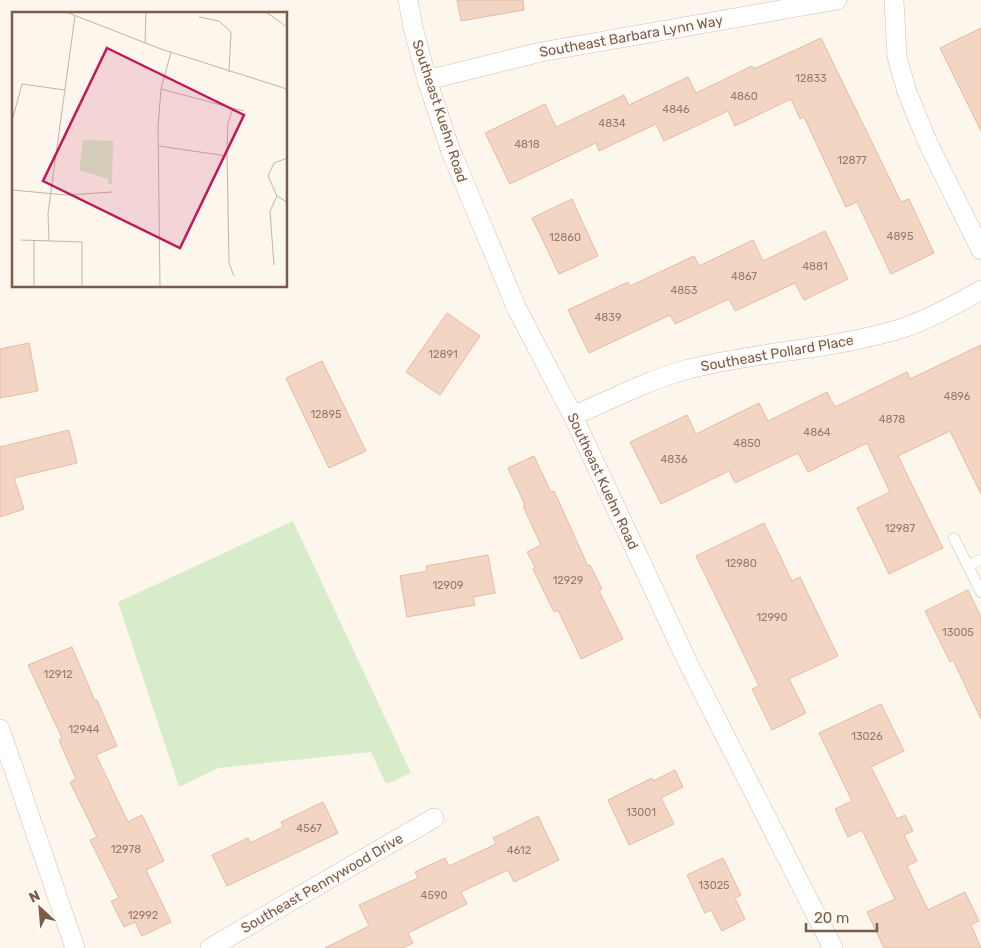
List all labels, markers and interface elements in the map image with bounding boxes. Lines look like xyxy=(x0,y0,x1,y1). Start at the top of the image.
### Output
inset map xyxy=(12,12,288,288)
street label: Southeast Barbara Lynn Way xyxy=(538,12,725,61)
street label: Southeast Kuehn Road xyxy=(408,38,471,185)
house number: 12833 xyxy=(795,72,827,85)
house number: 4860 xyxy=(730,90,758,103)
house number: 4846 xyxy=(662,103,690,116)
house number: 4834 xyxy=(598,117,626,130)
house number: 4818 xyxy=(514,138,540,151)
house number: 12877 xyxy=(837,154,867,167)
house number: 4895 xyxy=(887,230,914,243)
house number: 12860 xyxy=(549,231,581,244)
house number: 4881 xyxy=(802,260,828,273)
house number: 4867 xyxy=(731,270,757,283)
house number: 4853 xyxy=(671,284,698,297)
house number: 4839 xyxy=(595,311,621,324)
street label: Southeast Pollard Place xyxy=(699,332,855,375)
house number: 12891 xyxy=(428,348,458,361)
house number: 4896 xyxy=(944,390,971,403)
house number: 12895 xyxy=(310,408,342,421)
street label: Southeast Kuehn Road xyxy=(563,410,642,552)
house number: 4878 xyxy=(879,413,905,426)
house number: 4864 xyxy=(803,426,831,439)
house number: 4850 xyxy=(733,437,761,450)
house number: 4836 xyxy=(660,453,688,466)
house number: 12987 xyxy=(885,522,916,535)
house number: 12980 xyxy=(725,557,757,570)
house number: 12929 xyxy=(553,574,583,587)
house number: 12909 xyxy=(432,579,464,592)
house number: 12990 xyxy=(756,611,788,624)
house number: 13005 xyxy=(942,626,974,639)
house number: 12912 xyxy=(44,668,72,681)
house number: 12944 xyxy=(68,723,100,736)
house number: 13026 xyxy=(851,730,883,743)
house number: 13001 xyxy=(626,806,656,819)
house number: 4567 xyxy=(296,822,322,835)
street label: Southeast Pennywood Drive xyxy=(238,830,407,937)
house number: 12978 xyxy=(111,843,141,856)
house number: 4612 xyxy=(507,844,531,857)
house number: 13025 xyxy=(698,879,730,892)
north arrow xyxy=(15,883,65,933)
text: N xyxy=(26,887,43,907)
house number: 4590 xyxy=(421,889,447,902)
scale bar xyxy=(806,900,877,932)
house number: 12992 xyxy=(128,909,158,922)
text: 20 m xyxy=(814,909,849,927)

